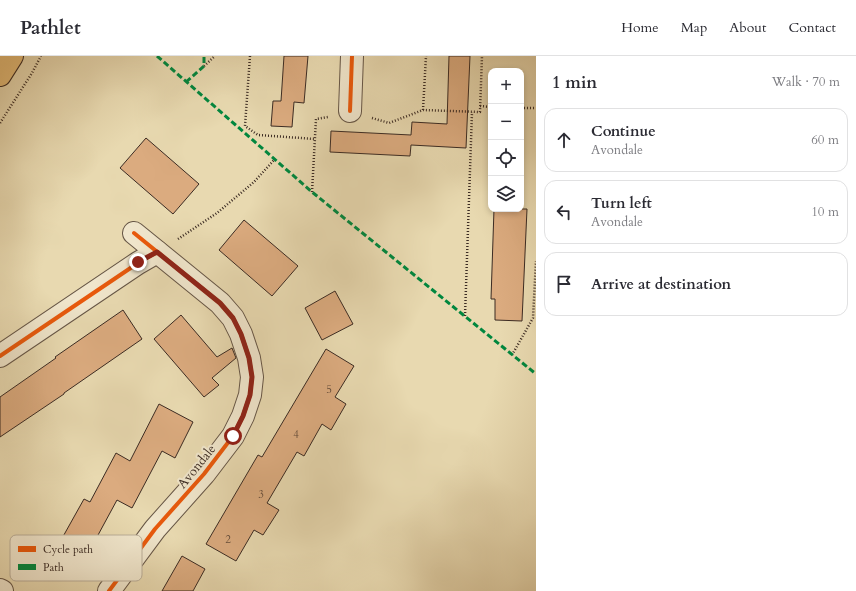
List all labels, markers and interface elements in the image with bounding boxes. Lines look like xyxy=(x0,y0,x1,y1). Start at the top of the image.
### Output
text: Pathlet xyxy=(20,15,81,41)
text: Home xyxy=(621,18,659,37)
text: Map xyxy=(681,18,707,37)
text: About xyxy=(729,18,766,37)
text: Contact xyxy=(788,18,836,37)
map controls xyxy=(488,68,524,212)
button: + xyxy=(488,68,524,104)
text: 1 min xyxy=(552,71,597,94)
text: Walk · 70 m xyxy=(772,73,840,91)
button: − xyxy=(488,104,524,140)
text: Continue xyxy=(591,121,656,141)
icon: ahead xyxy=(553,129,575,151)
text: 60 m xyxy=(811,131,839,149)
button: locate xyxy=(488,140,524,176)
text: Avondale xyxy=(591,141,643,159)
button: layers xyxy=(488,176,524,212)
text: Turn left xyxy=(591,193,652,213)
icon: left xyxy=(553,201,575,223)
text: 10 m xyxy=(811,203,839,221)
text: Avondale xyxy=(591,213,643,231)
route end xyxy=(129,253,147,271)
icon: arrive xyxy=(553,273,575,295)
text: Arrive at destination xyxy=(591,274,731,294)
house number: 5 xyxy=(326,382,332,397)
route start xyxy=(224,427,242,445)
house number: 4 xyxy=(293,427,299,442)
street label: Avondale xyxy=(173,441,220,492)
house number: 3 xyxy=(258,487,264,502)
house number: 2 xyxy=(225,532,231,547)
legend xyxy=(10,535,142,581)
text: Cycle path xyxy=(43,542,93,557)
text: Path xyxy=(43,560,64,575)

